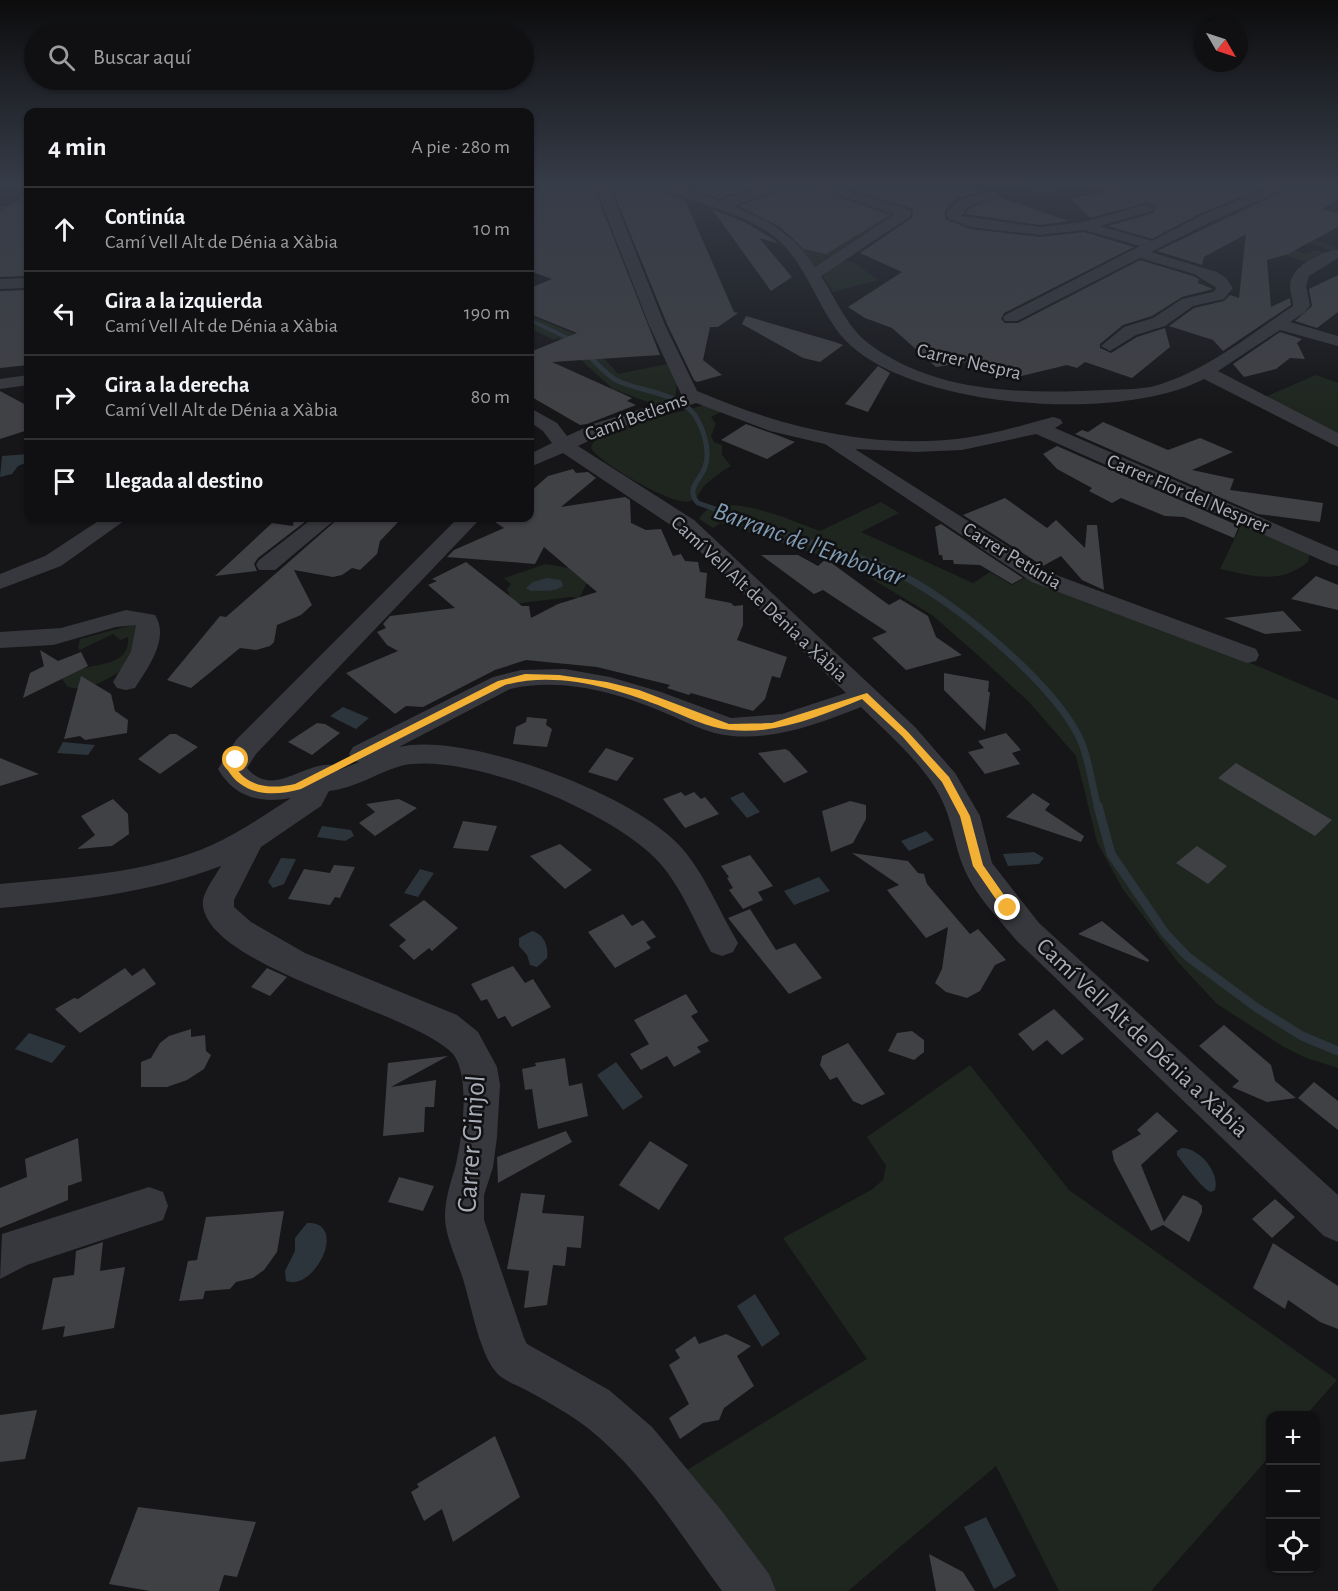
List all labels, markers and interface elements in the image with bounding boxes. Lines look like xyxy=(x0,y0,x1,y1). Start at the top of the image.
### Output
north arrow xyxy=(1194,18,1248,72)
search box xyxy=(24,24,534,90)
icon: search xyxy=(45,41,78,74)
text: Buscar aquí xyxy=(93,46,191,68)
text: 4 min xyxy=(48,134,107,160)
text: A pie · 280 m xyxy=(411,137,510,157)
text: Continúa xyxy=(105,206,185,228)
icon: ahead xyxy=(48,213,81,246)
text: 10 m xyxy=(473,219,510,239)
text: Camí Vell Alt de Dénia a Xàbia xyxy=(105,232,338,252)
text: Gira a la izquierda xyxy=(105,290,263,312)
icon: left xyxy=(48,297,81,330)
text: 190 m xyxy=(464,303,510,323)
text: Camí Vell Alt de Dénia a Xàbia xyxy=(105,316,338,336)
street label: Carrer Nespra xyxy=(915,340,1023,384)
text: Gira a la derecha xyxy=(105,374,250,396)
icon: right xyxy=(48,381,81,414)
text: 80 m xyxy=(471,387,510,407)
street label: Camí Betlems xyxy=(582,389,690,445)
text: Camí Vell Alt de Dénia a Xàbia xyxy=(105,400,338,420)
street label: Carrer Flor del Nesprer xyxy=(1104,451,1273,537)
icon: arrive xyxy=(48,465,81,498)
text: Llegada al destino xyxy=(105,470,263,492)
water label: Barranc de l'Emboixar xyxy=(710,497,909,591)
street label: Camí Vell Alt de Dénia a Xàbia xyxy=(667,512,851,686)
street label: Carrer Petúnia xyxy=(959,519,1065,593)
route start xyxy=(222,746,248,772)
route end xyxy=(994,894,1020,920)
street label: Camí Vell Alt de Dénia a Xàbia xyxy=(1032,934,1252,1142)
street label: Carrer Ginjol xyxy=(453,1074,491,1214)
map controls xyxy=(1266,1411,1320,1573)
button: + xyxy=(1266,1411,1320,1465)
button: − xyxy=(1266,1465,1320,1519)
button: locate xyxy=(1266,1519,1320,1573)

